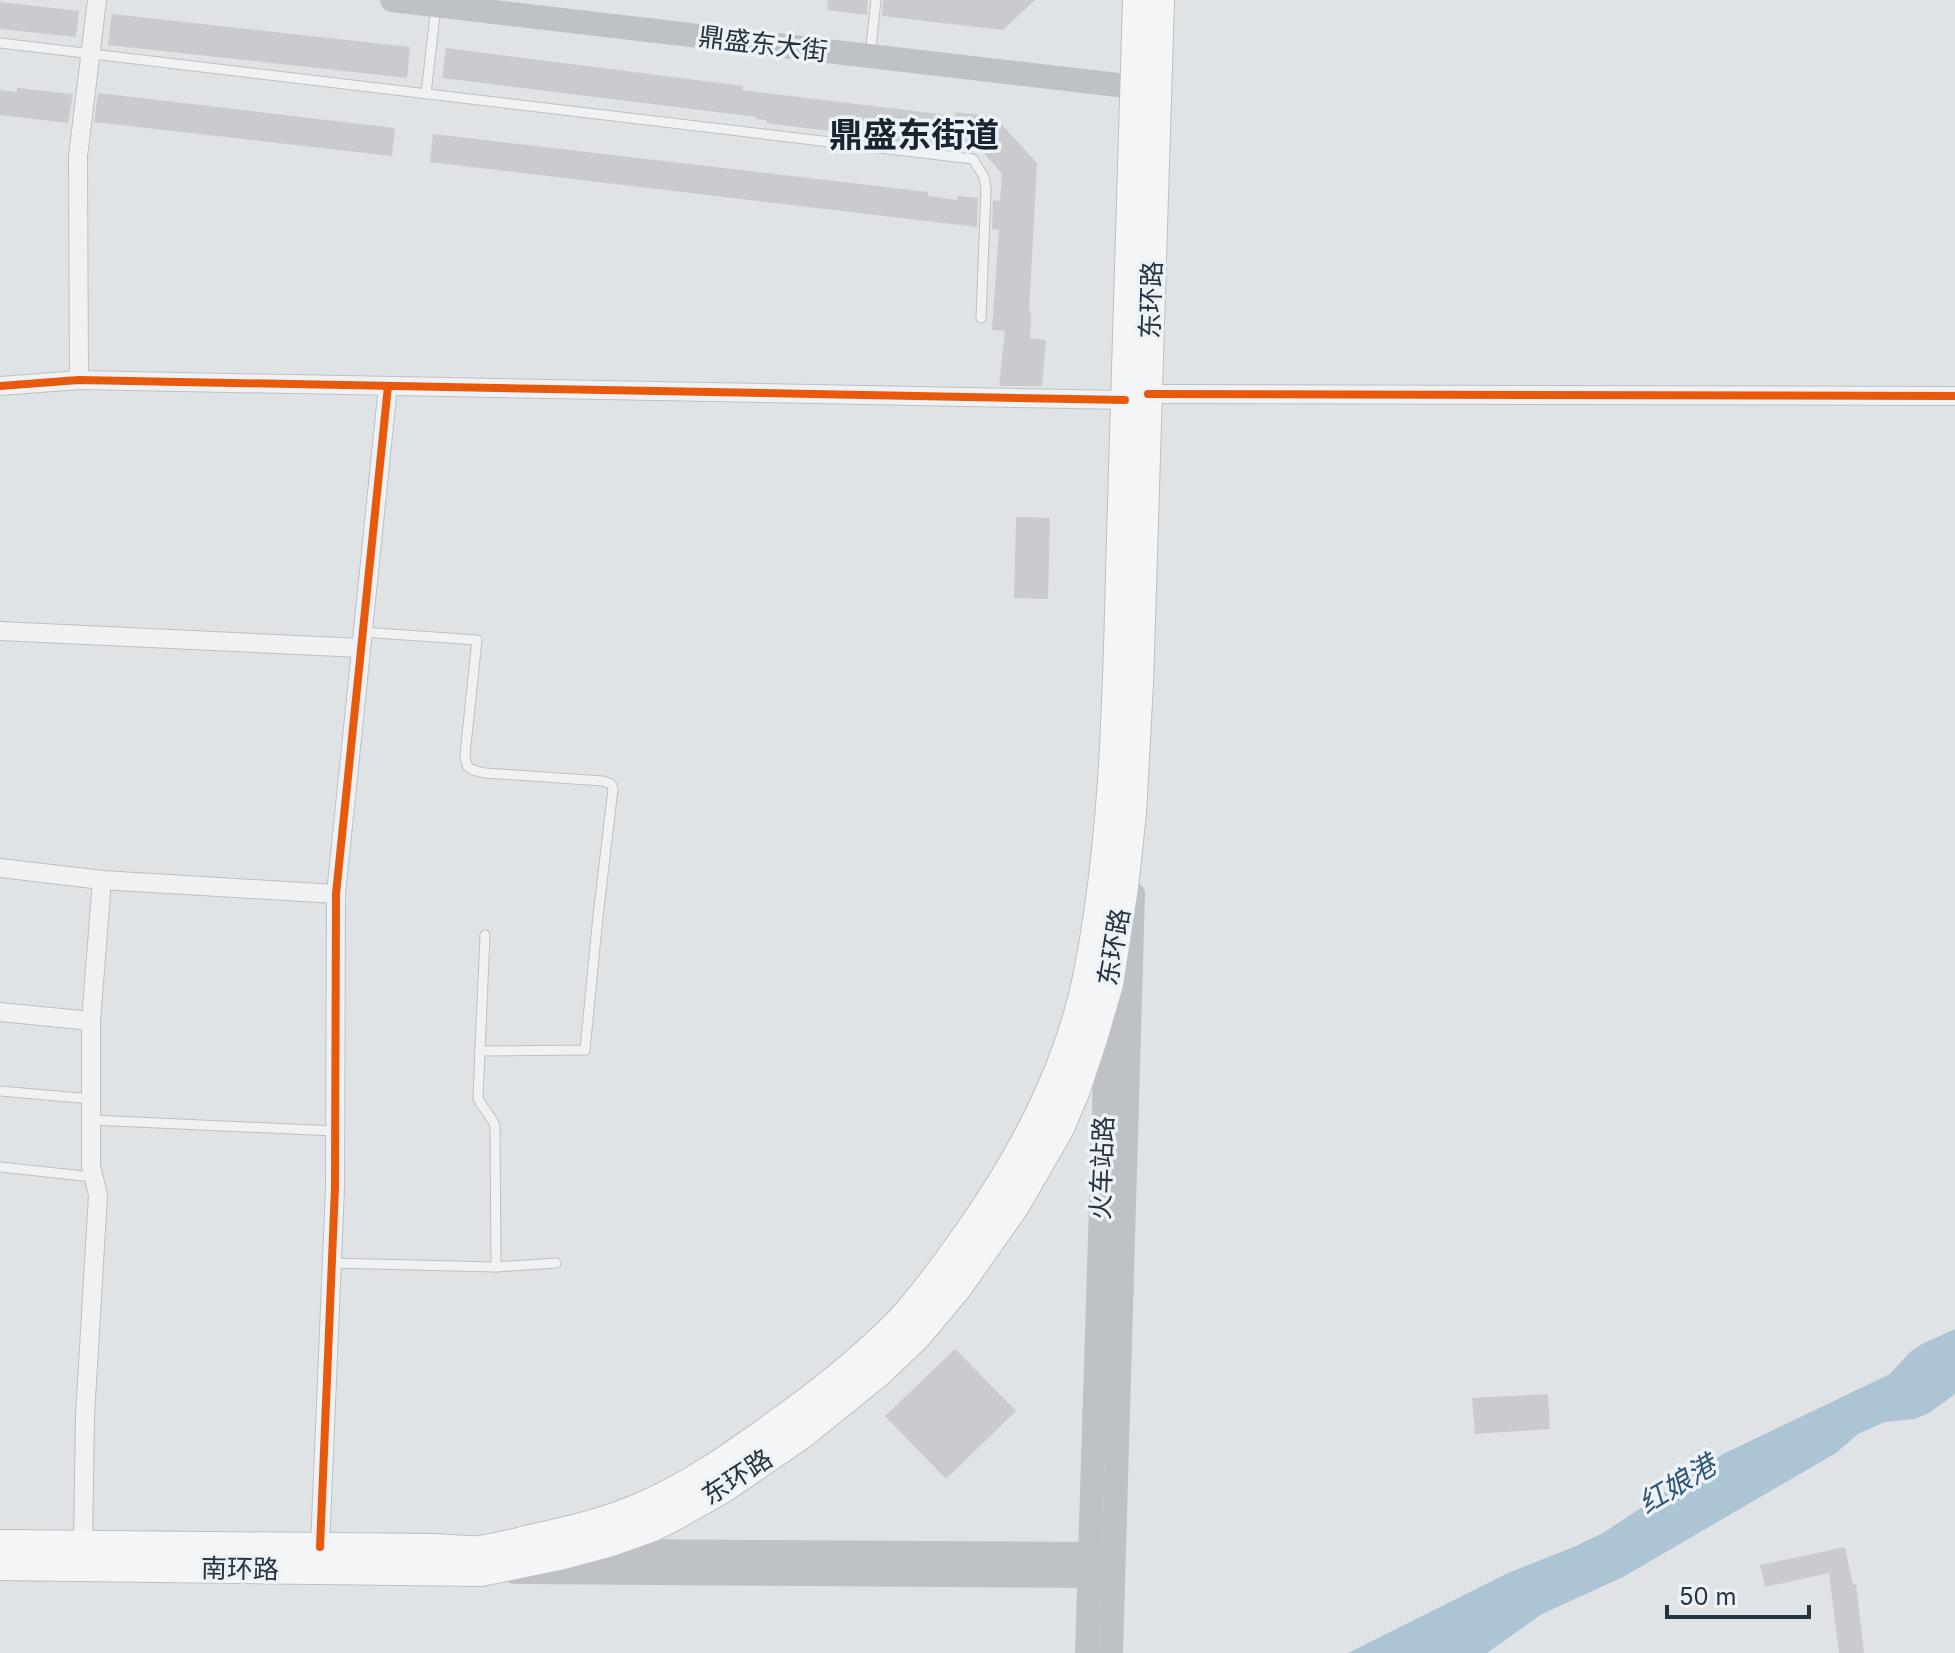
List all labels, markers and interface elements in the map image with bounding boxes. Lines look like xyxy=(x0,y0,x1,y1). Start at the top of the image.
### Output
street label: 鼎盛东大街 xyxy=(697,20,829,67)
district label: 鼎盛东街道 xyxy=(829,114,999,155)
street label: 东环路 xyxy=(1134,260,1167,340)
street label: 东环路 xyxy=(1091,906,1136,988)
street label: 火车站路 xyxy=(1084,1115,1119,1220)
street label: 东环路 xyxy=(696,1442,778,1511)
water label: 红娘港 xyxy=(1632,1446,1725,1520)
street label: 南环路 xyxy=(201,1552,279,1585)
scale bar xyxy=(1667,1569,1809,1619)
text: 50 m xyxy=(1679,1582,1737,1611)

